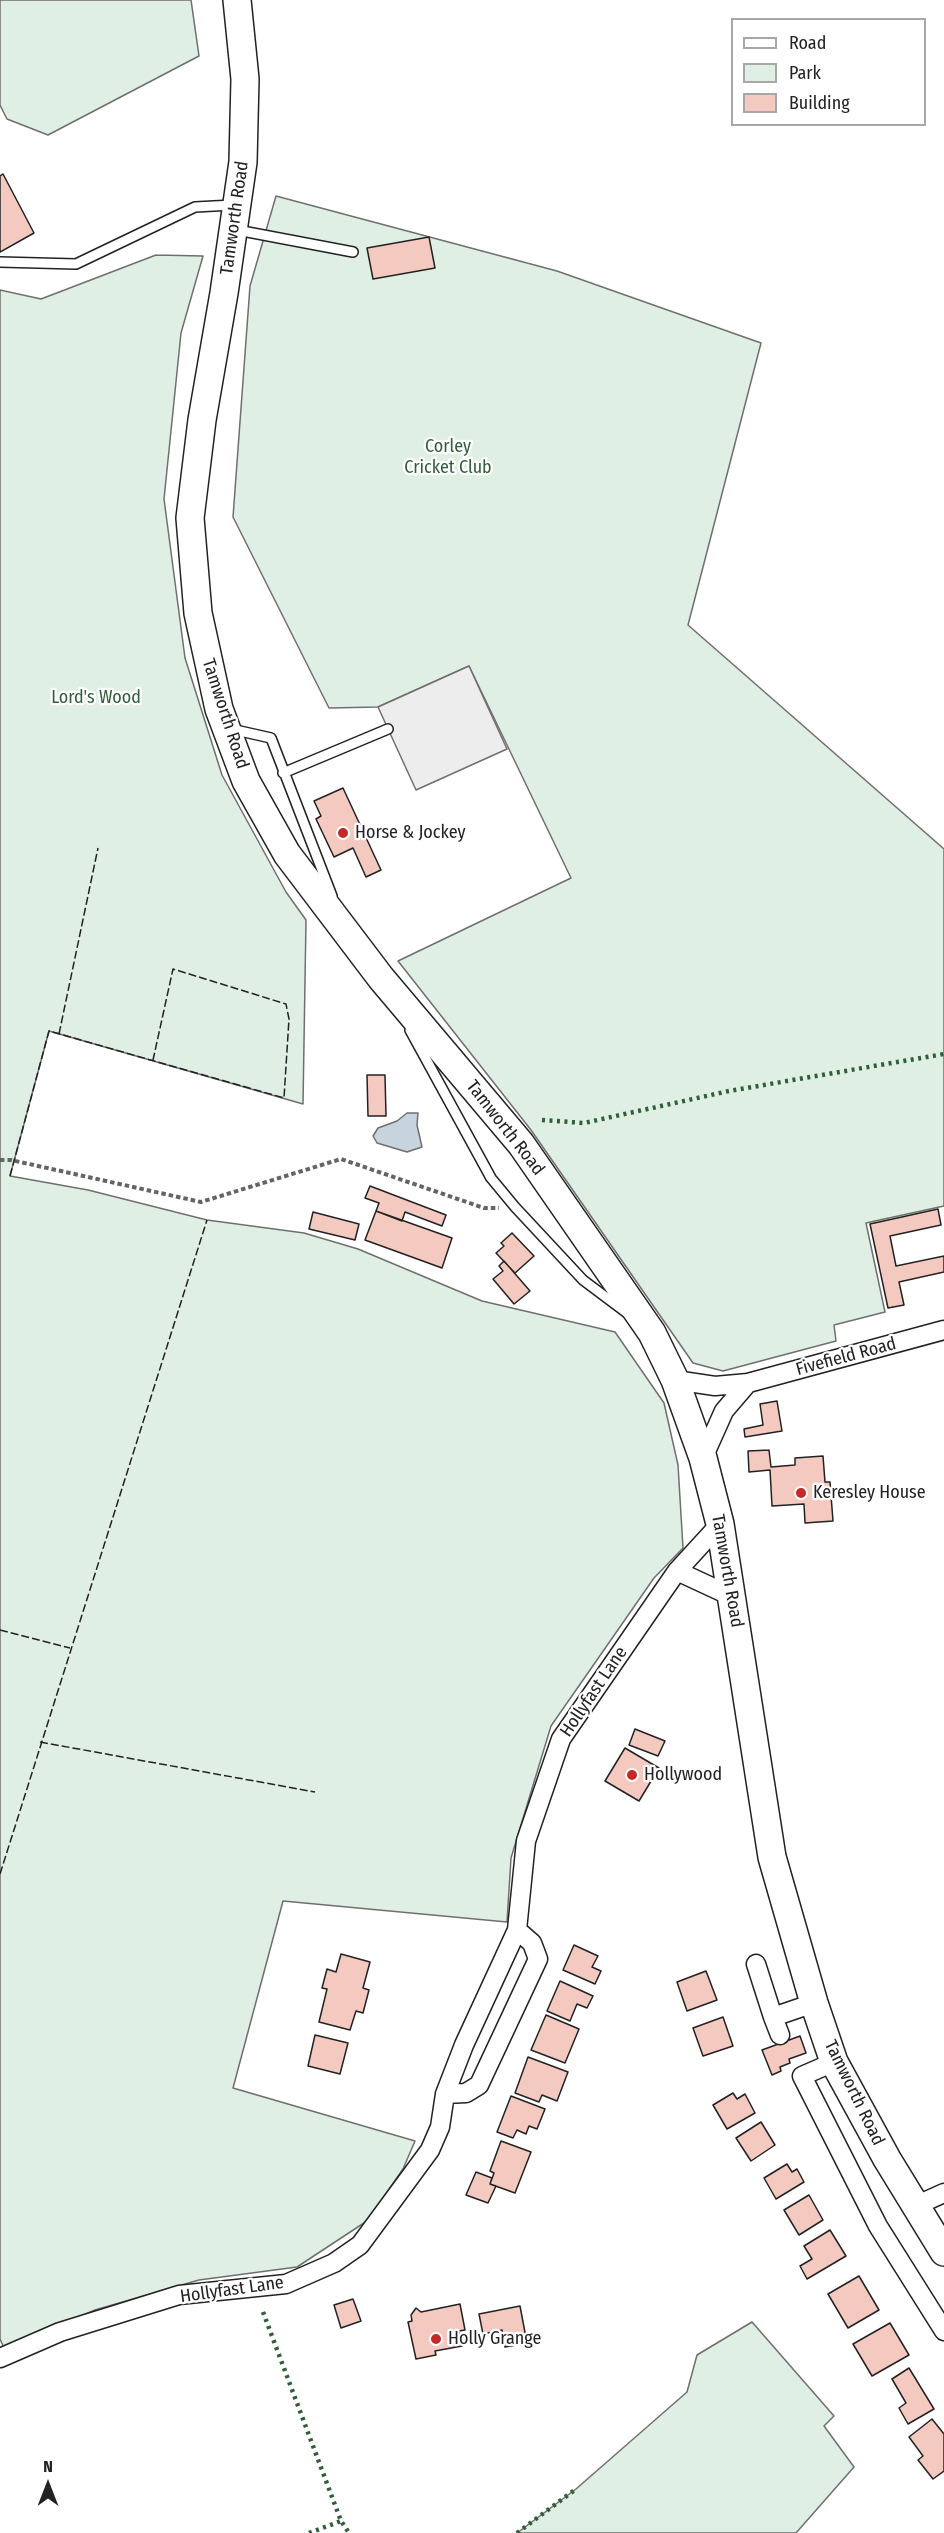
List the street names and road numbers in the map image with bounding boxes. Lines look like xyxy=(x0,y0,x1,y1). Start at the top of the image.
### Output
street label: Tamworth Road xyxy=(216,160,254,276)
street label: Tamworth Road xyxy=(197,656,253,772)
street label: Tamworth Road xyxy=(461,1076,549,1180)
street label: Fivefield Road xyxy=(794,1333,898,1381)
street label: Tamworth Road xyxy=(706,1513,748,1629)
street label: Hollyfast Lane xyxy=(556,1643,632,1741)
street label: Tamworth Road xyxy=(819,2037,889,2149)
street label: Hollyfast Lane xyxy=(179,2272,285,2308)

